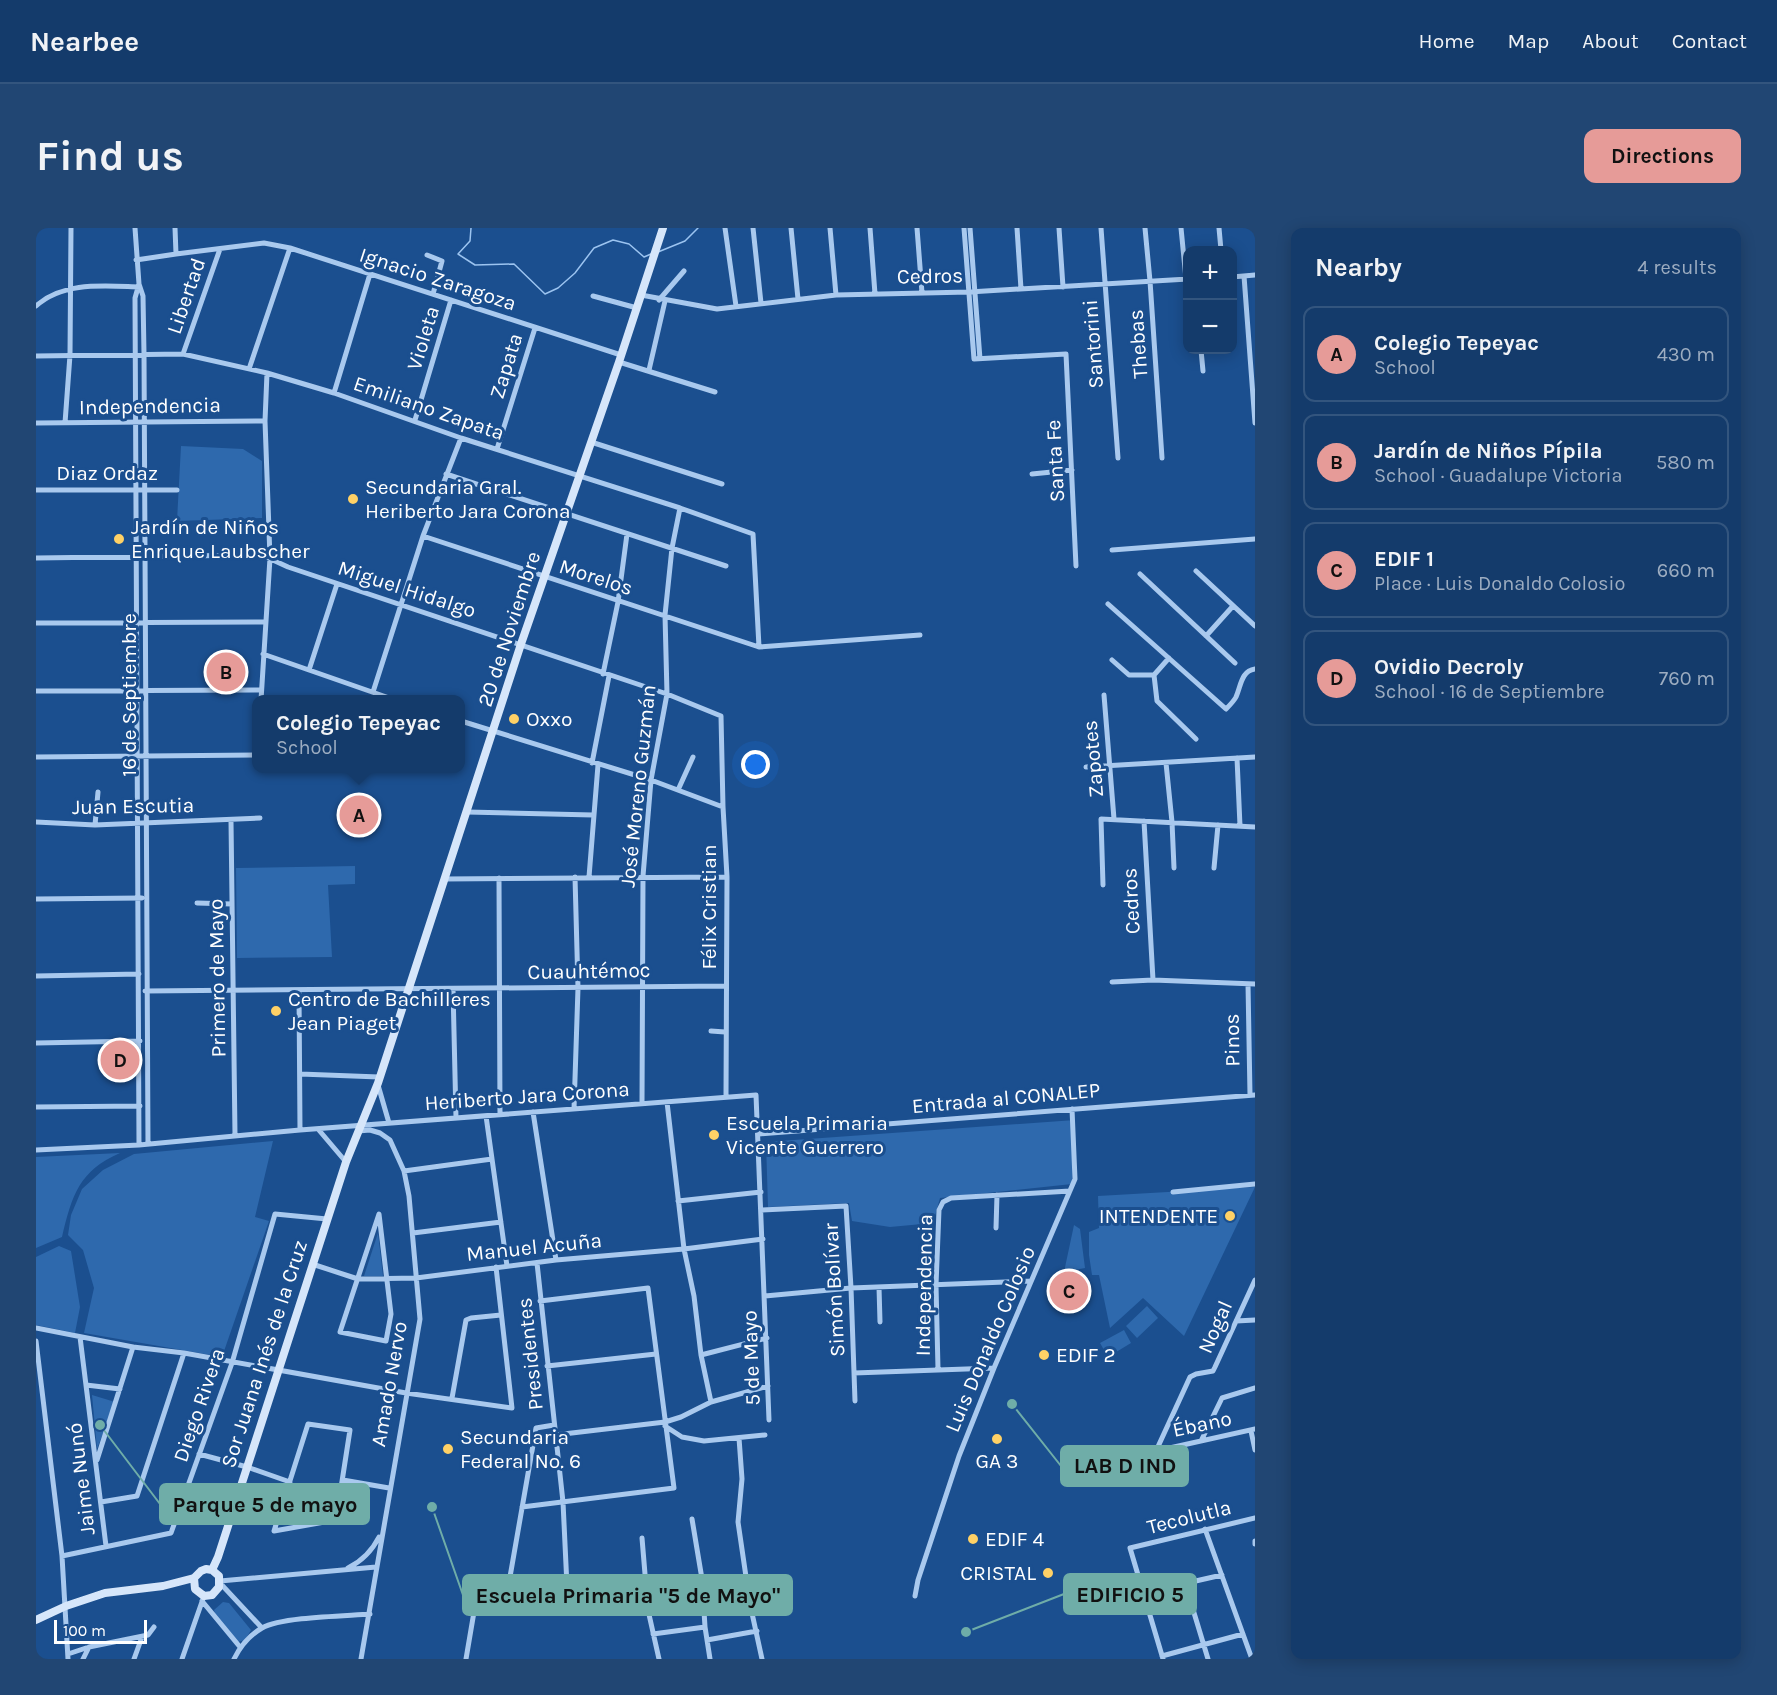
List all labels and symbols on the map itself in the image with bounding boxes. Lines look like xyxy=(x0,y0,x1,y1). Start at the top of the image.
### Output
street label: Ignacio Zaragoza xyxy=(357,242,519,316)
street label: Libertad xyxy=(162,255,210,337)
street label: Cedros xyxy=(897,263,963,289)
street label: Santorini xyxy=(1078,299,1108,389)
street label: Violeta xyxy=(402,303,444,373)
street label: Thebas xyxy=(1124,309,1152,379)
street label: Zapata xyxy=(485,330,527,402)
street label: Emiliano Zapata xyxy=(350,371,508,445)
street label: Independencia xyxy=(79,393,221,419)
street label: Santa Fe xyxy=(1041,419,1069,503)
street label: Diaz Ordaz xyxy=(56,461,158,485)
place label: Secundaria Gral. Heriberto Jara Corona xyxy=(365,475,571,523)
marker: Secundaria Gral. Heriberto Jara Corona xyxy=(346,492,360,506)
place label: Jardín de Niños Enrique Laubscher xyxy=(131,515,310,563)
marker: Jardín de Niños Enrique Laubscher xyxy=(112,532,126,546)
street label: 20 de Noviembre xyxy=(473,548,545,710)
street label: Morelos xyxy=(556,554,636,600)
street label: Miguel Hidalgo xyxy=(335,555,479,623)
street label: 16 de Septiembre xyxy=(117,613,141,777)
pin: B xyxy=(206,650,246,694)
street label: José Moreno Guzmán xyxy=(615,683,661,889)
place label: Oxxo xyxy=(526,707,573,731)
marker: Oxxo xyxy=(507,712,521,726)
street label: Zapotes xyxy=(1078,719,1108,799)
your location xyxy=(741,750,770,779)
pin: A xyxy=(340,792,378,838)
street label: Juan Escutia xyxy=(72,793,194,819)
street label: Félix Cristian xyxy=(697,844,721,970)
street label: Cedros xyxy=(1117,867,1145,935)
street label: Primero de Mayo xyxy=(204,898,230,1058)
street label: Cuauhtémoc xyxy=(527,958,651,984)
place label: Centro de Bachilleres Jean Piaget xyxy=(288,987,491,1035)
marker: Centro de Bachilleres Jean Piaget xyxy=(269,1004,283,1018)
street label: Pinos xyxy=(1220,1013,1244,1067)
pin: D xyxy=(100,1038,140,1082)
street label: Heriberto Jara Corona xyxy=(424,1077,630,1115)
street label: Entrada al CONALEP xyxy=(911,1078,1101,1118)
place label: Escuela Primaria Vicente Guerrero xyxy=(726,1111,888,1159)
marker: Escuela Primaria Vicente Guerrero xyxy=(707,1128,721,1142)
place label: INTENDENTE xyxy=(1099,1204,1218,1228)
marker: INTENDENTE xyxy=(1223,1209,1237,1223)
street label: Independencia xyxy=(911,1214,937,1356)
street label: Simón Bolívar xyxy=(818,1222,849,1358)
street label: Manuel Acuña xyxy=(465,1228,603,1266)
street label: Sor Juana Inés de la Cruz xyxy=(216,1237,312,1471)
street label: Luis Donaldo Colosio xyxy=(940,1242,1040,1436)
pin: C xyxy=(1050,1268,1088,1314)
street label: Presidentes xyxy=(512,1297,548,1411)
street label: Nogal xyxy=(1193,1297,1237,1357)
street label: 5 de Mayo xyxy=(737,1310,765,1406)
street label: Amado Nervo xyxy=(366,1319,412,1449)
place label: EDIF 2 xyxy=(1056,1343,1116,1367)
street label: Diego Rivera xyxy=(168,1345,230,1465)
marker: EDIF 2 xyxy=(1037,1348,1051,1362)
street label: Ébano xyxy=(1170,1406,1234,1442)
street label: Jaime Nunó xyxy=(62,1421,100,1537)
place label: Secundaria Federal No. 6 xyxy=(460,1425,581,1473)
marker: GA 3 xyxy=(990,1432,1004,1446)
marker: Secundaria Federal No. 6 xyxy=(441,1442,455,1456)
callout: LAB D IND xyxy=(1061,1446,1188,1486)
place label: GA 3 xyxy=(976,1449,1018,1473)
text: LAB D IND xyxy=(1074,1453,1176,1479)
callout: Parque 5 de mayo xyxy=(160,1484,369,1524)
text: Parque 5 de mayo xyxy=(172,1492,358,1518)
street label: Tecolutla xyxy=(1144,1495,1234,1539)
place label: EDIF 4 xyxy=(985,1527,1045,1551)
marker: EDIF 4 xyxy=(966,1532,980,1546)
place label: CRISTAL xyxy=(960,1561,1036,1585)
marker: CRISTAL xyxy=(1041,1566,1055,1580)
callout: EDIFICIO 5 xyxy=(1064,1574,1196,1614)
callout: Escuela Primaria "5 de Mayo" xyxy=(463,1575,792,1615)
text: EDIFICIO 5 xyxy=(1076,1582,1184,1608)
text: Escuela Primaria "5 de Mayo" xyxy=(476,1583,780,1609)
scale bar xyxy=(54,1617,147,1644)

